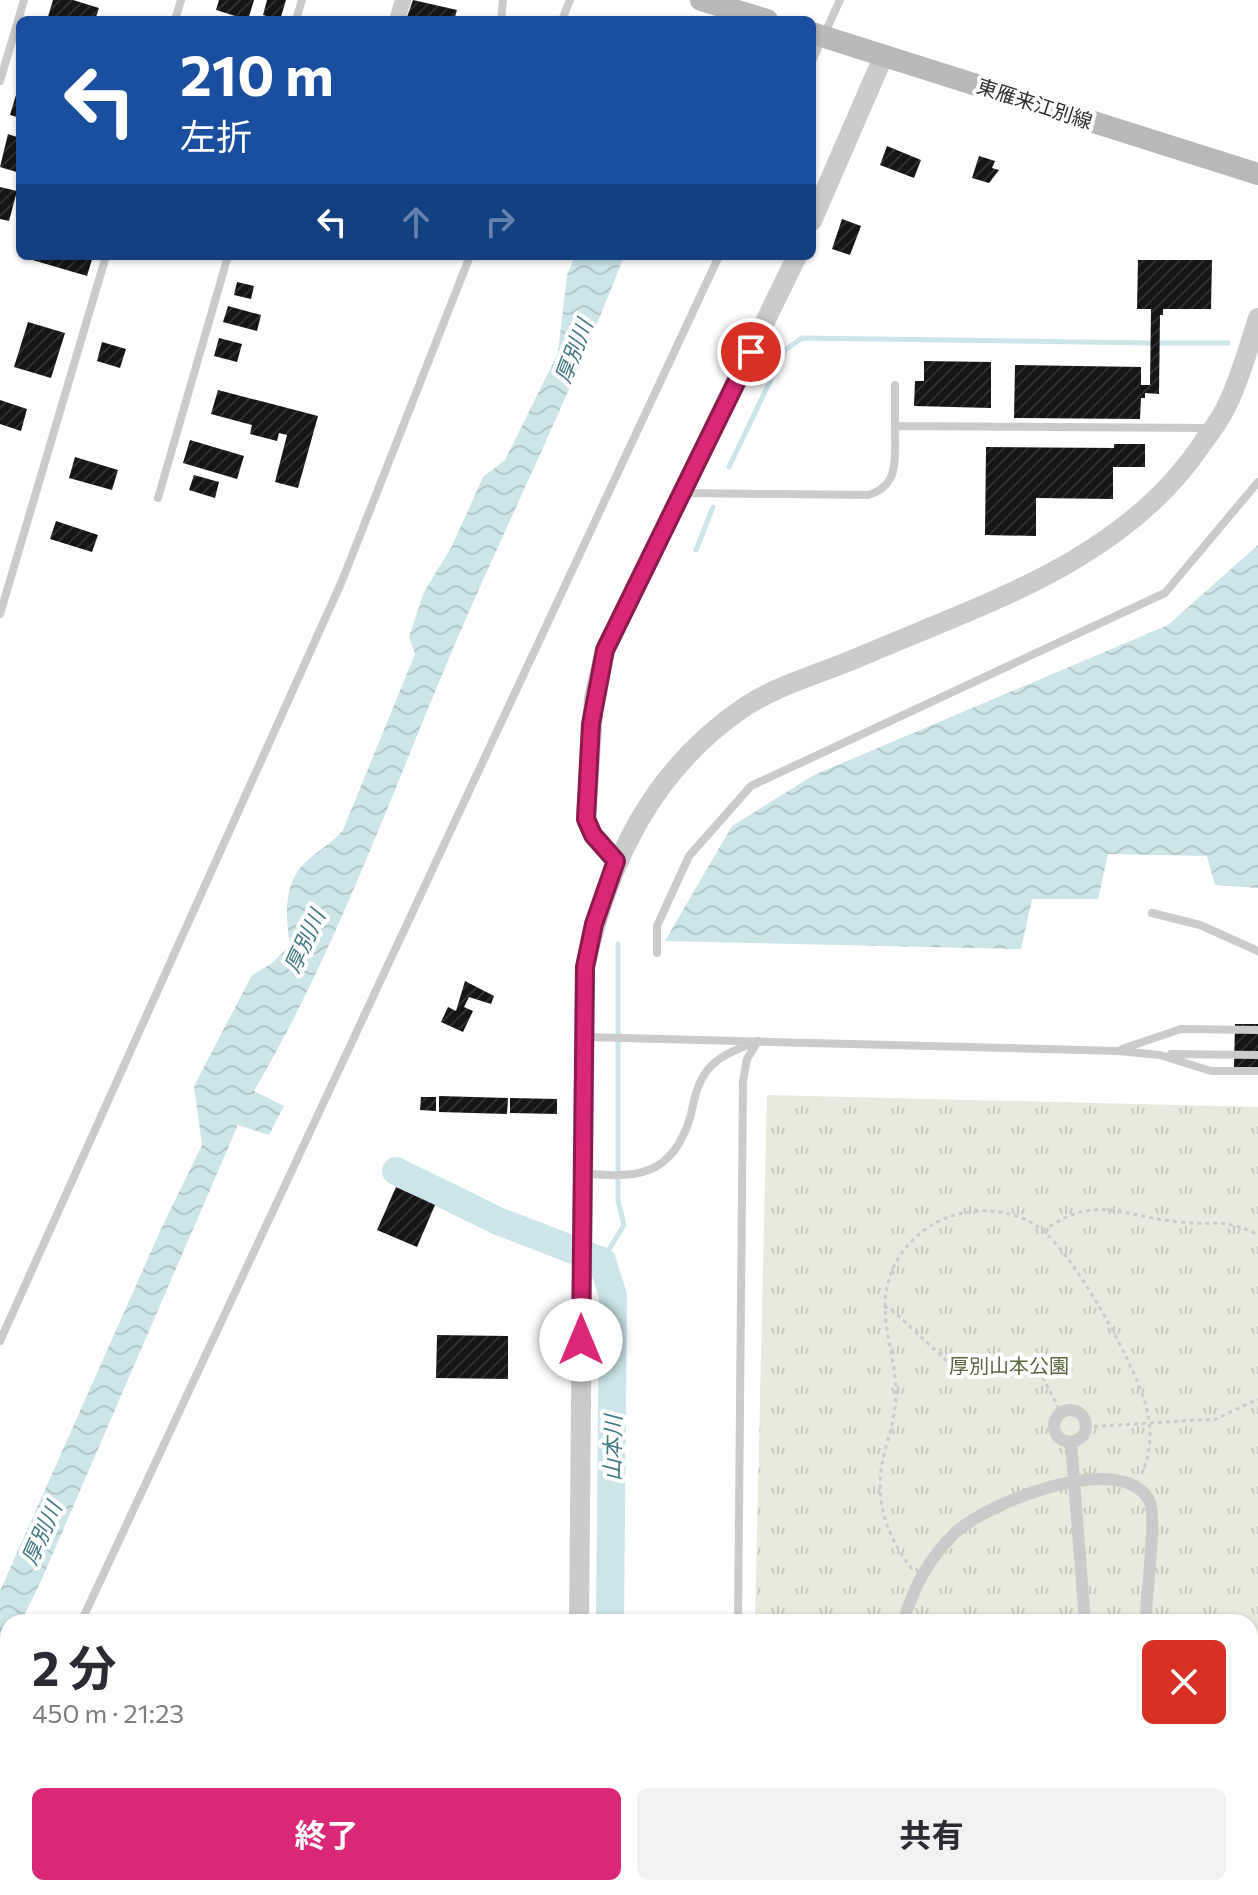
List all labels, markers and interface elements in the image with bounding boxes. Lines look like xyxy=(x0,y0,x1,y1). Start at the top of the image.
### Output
text: 210 m xyxy=(180,39,334,108)
icon: left xyxy=(48,48,152,152)
street label: 東雁来江別線 xyxy=(974,73,1096,133)
text: 左折 xyxy=(180,113,252,157)
icon: left xyxy=(310,200,354,244)
icon: ahead xyxy=(394,200,438,244)
icon: right xyxy=(478,200,522,244)
water label: 厚別川 xyxy=(549,313,598,387)
pin xyxy=(717,318,785,386)
icon: arrive xyxy=(729,330,773,374)
water label: 厚別川 xyxy=(278,904,331,977)
position arrow xyxy=(539,1298,623,1382)
park label: 厚別山本公園 xyxy=(949,1353,1069,1377)
water label: 山本川 xyxy=(598,1413,626,1481)
water label: 厚別川 xyxy=(15,1496,68,1569)
text: 2 分 xyxy=(32,1637,116,1696)
button: close xyxy=(1142,1640,1226,1724)
text: 450 m · 21:23 xyxy=(32,1697,184,1728)
button: 終了 xyxy=(32,1788,621,1880)
button: 共有 xyxy=(637,1788,1226,1880)

